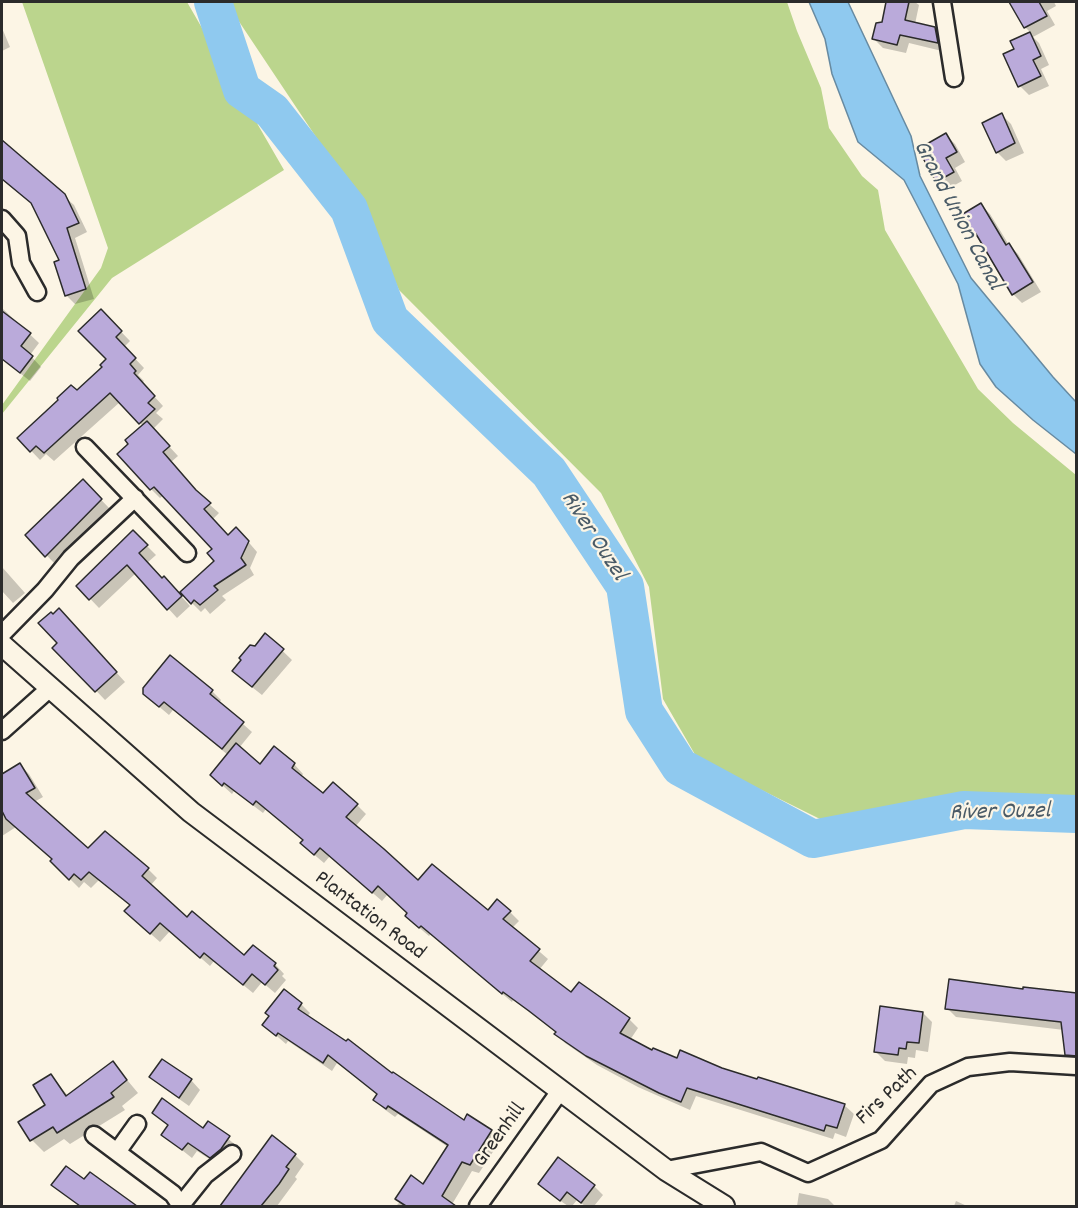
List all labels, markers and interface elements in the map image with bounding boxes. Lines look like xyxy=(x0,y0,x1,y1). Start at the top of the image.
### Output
water label: Grand Union Canal xyxy=(904,136,1008,296)
water label: River Ouzel xyxy=(553,487,631,587)
water label: River Ouzel xyxy=(949,799,1051,829)
street label: Plantation Road xyxy=(308,867,430,967)
street label: Firs Path xyxy=(852,1062,924,1132)
street label: Greenhill xyxy=(469,1099,533,1173)

